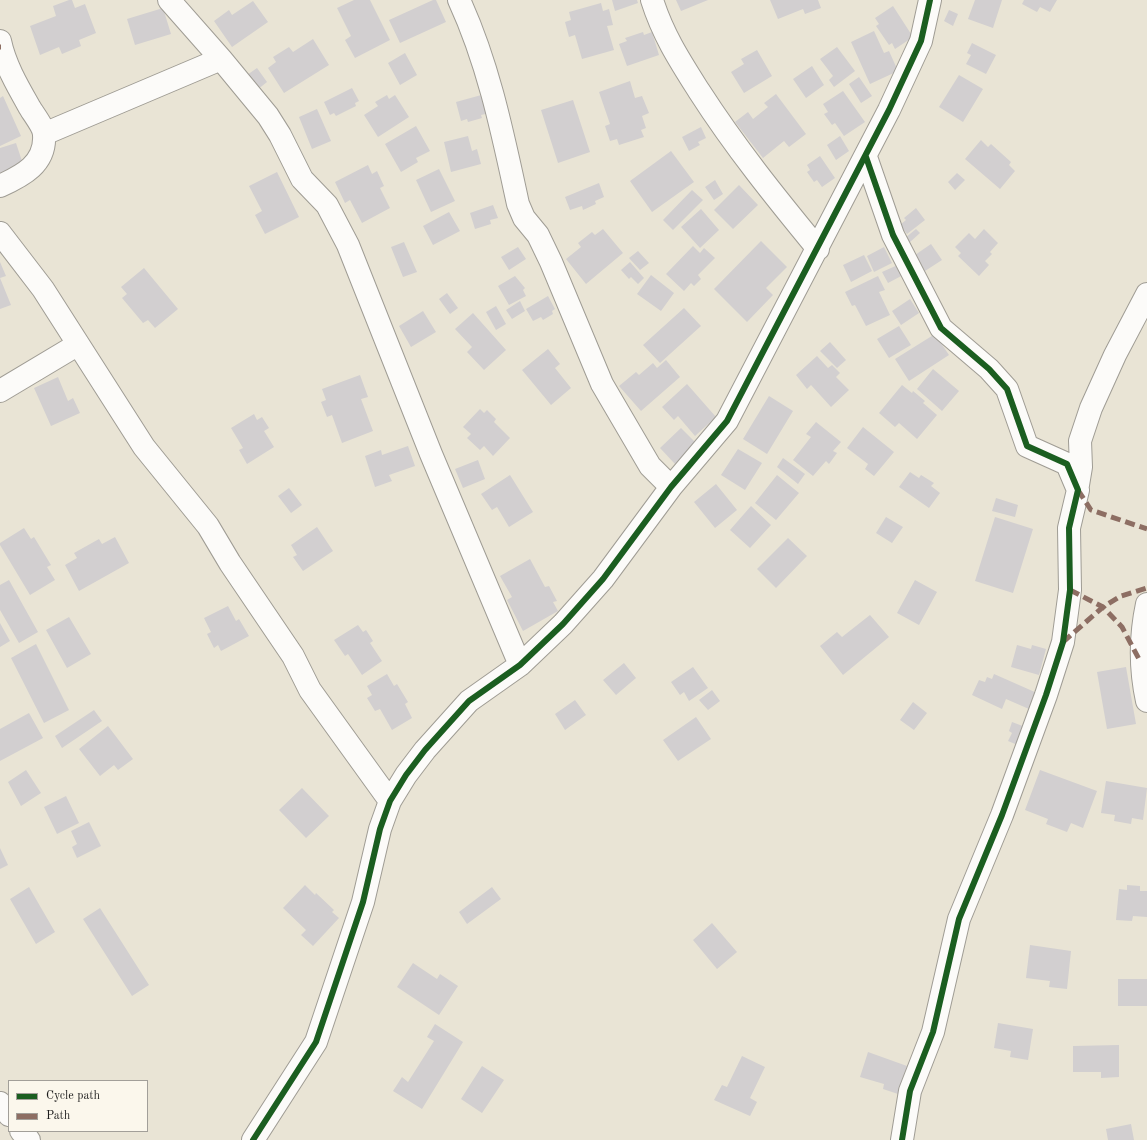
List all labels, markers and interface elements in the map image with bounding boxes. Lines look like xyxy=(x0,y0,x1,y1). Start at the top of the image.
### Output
legend xyxy=(8,1080,148,1132)
text: Cycle path xyxy=(46,1090,100,1102)
text: Path xyxy=(46,1110,70,1122)

